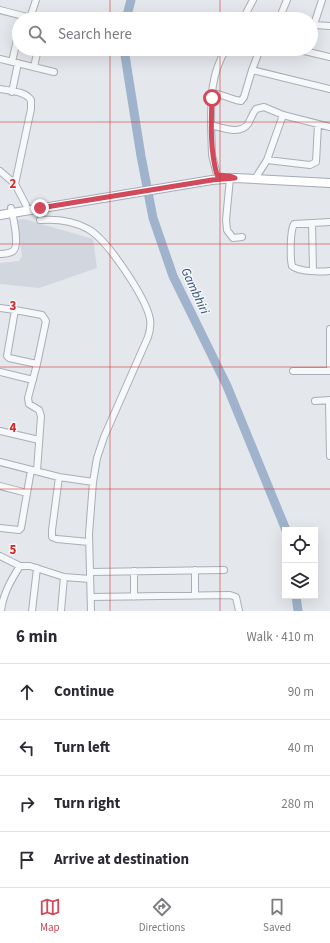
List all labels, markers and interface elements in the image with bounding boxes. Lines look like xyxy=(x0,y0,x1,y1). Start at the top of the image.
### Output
search box xyxy=(12,12,318,56)
icon: search xyxy=(26,23,48,45)
text: Search here xyxy=(58,24,132,45)
route start xyxy=(203,89,221,107)
text: 2 xyxy=(10,175,17,193)
route end xyxy=(31,199,49,217)
water label: Gambhiri xyxy=(176,265,214,318)
text: 3 xyxy=(10,297,17,315)
text: 4 xyxy=(10,419,17,437)
map controls xyxy=(282,527,318,599)
button: locate xyxy=(282,527,318,563)
text: 5 xyxy=(10,541,17,559)
button: layers xyxy=(282,563,318,599)
text: 6 min xyxy=(16,625,57,649)
text: Walk · 410 m xyxy=(246,628,314,646)
icon: ahead xyxy=(16,681,38,703)
text: Continue xyxy=(54,681,114,702)
text: 90 m xyxy=(288,683,314,701)
icon: left xyxy=(16,737,38,759)
text: Turn left xyxy=(54,737,110,758)
text: 40 m xyxy=(288,739,314,757)
icon: right xyxy=(16,793,38,815)
text: Turn right xyxy=(54,793,120,814)
text: 280 m xyxy=(281,795,314,813)
icon: arrive xyxy=(16,849,38,871)
text: Arrive at destination xyxy=(54,849,189,870)
tab: Map xyxy=(39,896,61,935)
tab: Directions xyxy=(139,896,185,935)
tab: Saved xyxy=(263,896,291,935)

